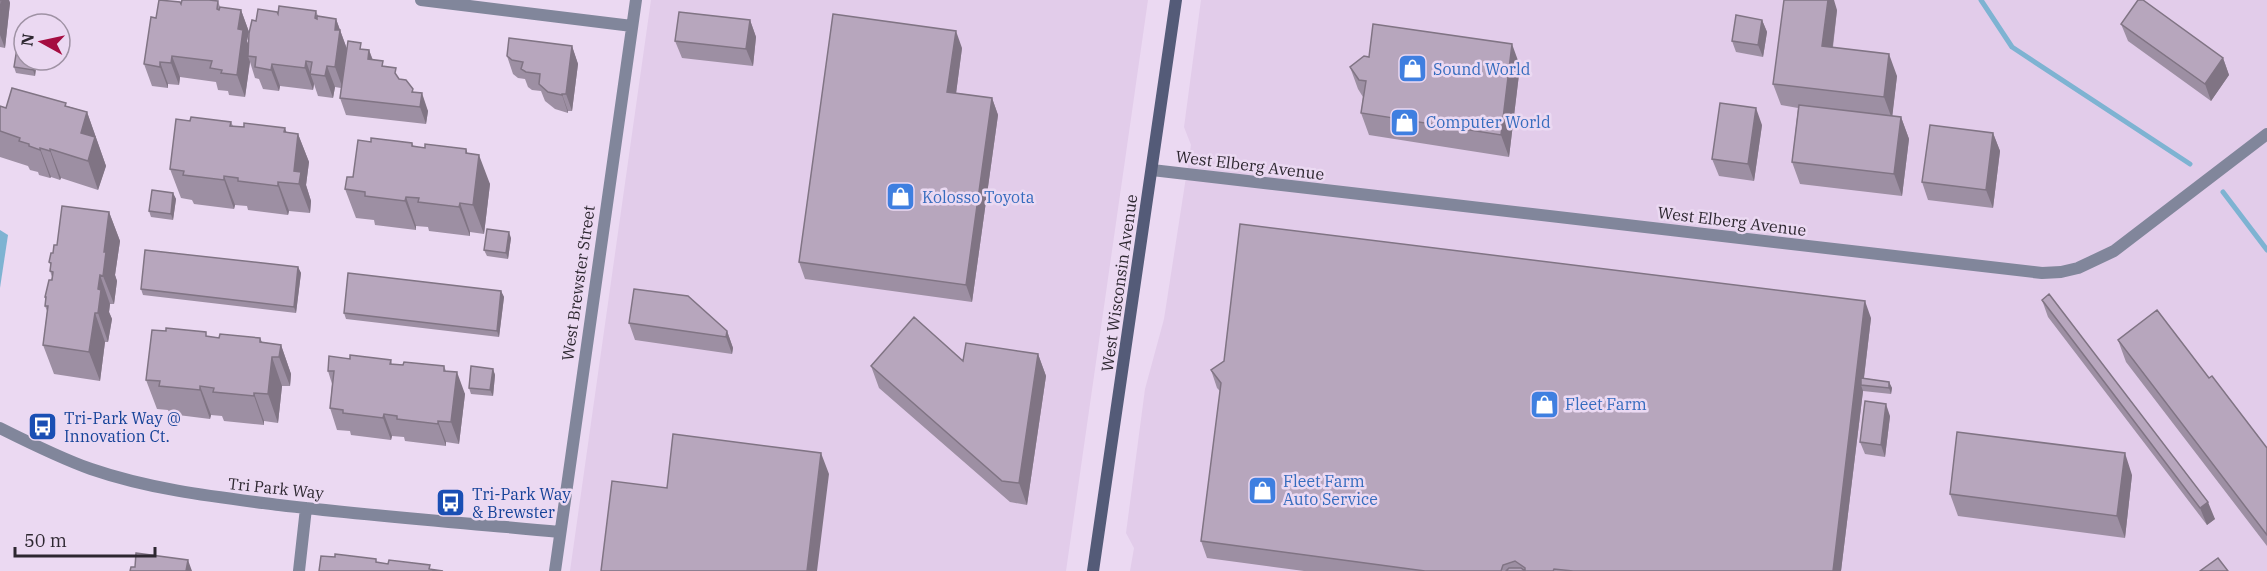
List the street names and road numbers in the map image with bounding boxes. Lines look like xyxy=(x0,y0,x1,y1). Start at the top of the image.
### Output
street label: West Elberg Avenue xyxy=(1175,146,1325,184)
street label: West Wisconsin Avenue xyxy=(1097,193,1141,373)
street label: West Elberg Avenue xyxy=(1657,202,1807,240)
street label: West Brewster Street xyxy=(557,204,599,362)
street label: Tri Park Way xyxy=(227,473,325,503)

